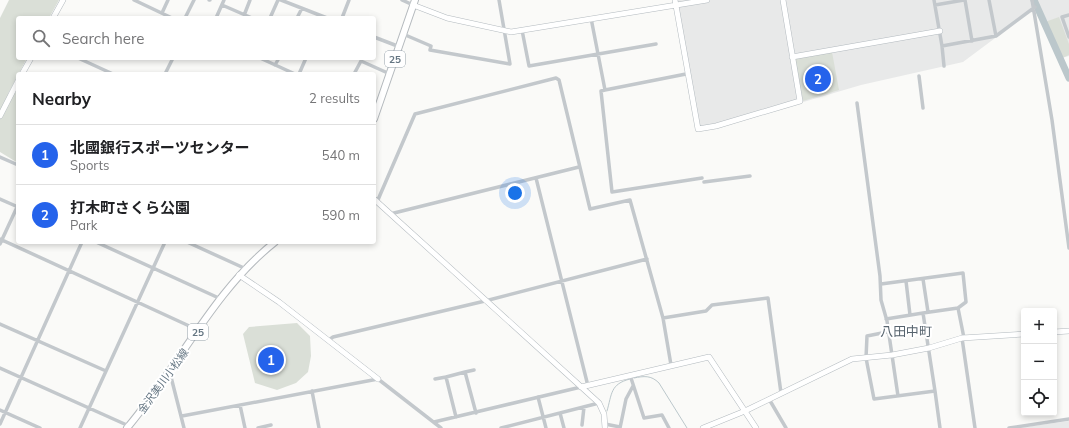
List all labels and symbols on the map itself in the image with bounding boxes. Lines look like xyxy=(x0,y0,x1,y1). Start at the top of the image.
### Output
road number: 25 xyxy=(385,51,405,67)
pin: 2 xyxy=(805,64,831,94)
your location xyxy=(505,183,525,203)
district label: 八田中町 xyxy=(880,323,932,339)
road number: 25 xyxy=(188,324,208,340)
pin: 1 xyxy=(258,345,284,375)
street label: 金沢美川小松線 xyxy=(135,346,191,416)

